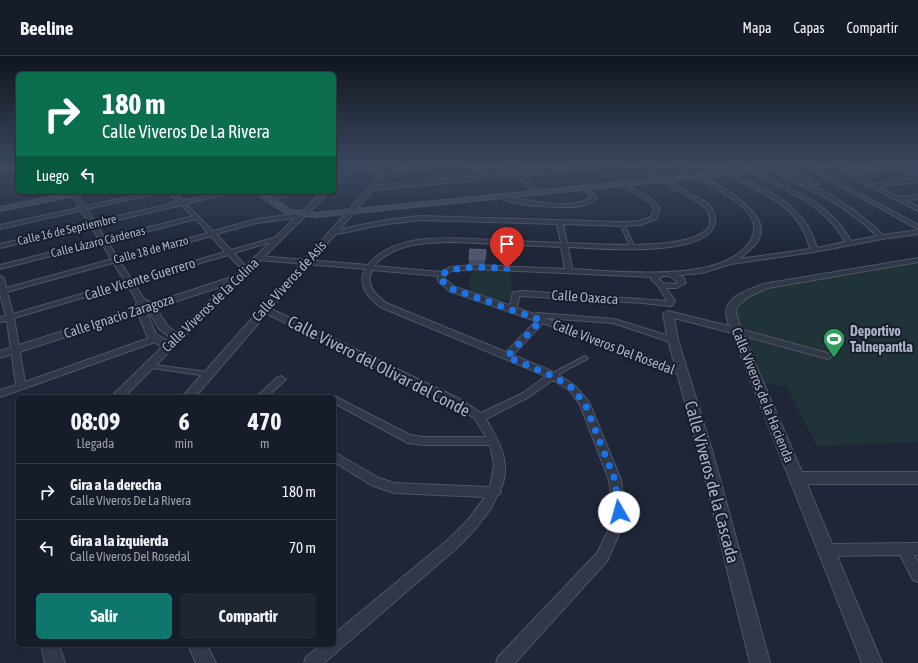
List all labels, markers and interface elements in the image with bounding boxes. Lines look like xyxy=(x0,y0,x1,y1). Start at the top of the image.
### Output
text: Beeline xyxy=(20,17,73,39)
text: Mapa xyxy=(743,20,772,36)
text: Capas xyxy=(794,20,825,36)
text: Compartir xyxy=(847,20,898,36)
icon: right xyxy=(36,88,88,140)
text: 180 m xyxy=(102,88,165,120)
text: Calle Viveros De La Rivera xyxy=(102,121,270,142)
icon: left xyxy=(77,164,99,186)
text: Luego xyxy=(36,167,69,184)
street label: Calle 16 de Septiembre xyxy=(16,212,118,248)
street label: Calle Lázaro Cárdenas xyxy=(49,224,147,260)
pin xyxy=(490,227,524,268)
street label: Calle 18 de Marzo xyxy=(112,233,190,267)
icon: arrive xyxy=(496,233,518,255)
street label: Calle Viveros de Asís xyxy=(249,237,329,325)
street label: Calle Vicente Guerrero xyxy=(83,255,197,303)
street label: Calle Viveros de la Colina xyxy=(158,255,262,355)
street label: Calle Oaxaca xyxy=(551,287,619,307)
street label: Calle Ignacio Zaragoza xyxy=(62,291,176,341)
street label: Calle Vivero del Olivar del Conde xyxy=(285,311,474,421)
street label: Calle Viveros Del Rosedal xyxy=(551,316,678,378)
place label: Deportivo Talnepantla xyxy=(850,323,913,355)
street label: Calle Viveros de la Hacienda xyxy=(729,325,797,465)
sports icon: Deportivo Talnepantla xyxy=(821,326,847,359)
street label: Calle Viveros de la Cascada xyxy=(681,399,743,565)
text: 08:09 xyxy=(70,408,120,435)
text: 6 xyxy=(178,408,190,435)
text: 470 xyxy=(248,408,282,435)
text: Llegada xyxy=(76,436,114,451)
text: min xyxy=(175,436,193,451)
text: m xyxy=(260,436,269,451)
text: Gira a la derecha xyxy=(70,476,161,493)
icon: right xyxy=(36,481,58,503)
text: 180 m xyxy=(282,483,316,500)
position arrow xyxy=(598,491,640,533)
text: Calle Viveros De La Rivera xyxy=(70,493,191,508)
text: Gira a la izquierda xyxy=(70,532,168,549)
icon: left xyxy=(36,537,58,559)
text: 70 m xyxy=(289,539,316,556)
text: Calle Viveros Del Rosedal xyxy=(70,549,190,564)
button: Salir xyxy=(36,593,172,639)
button: Compartir xyxy=(180,593,316,639)

